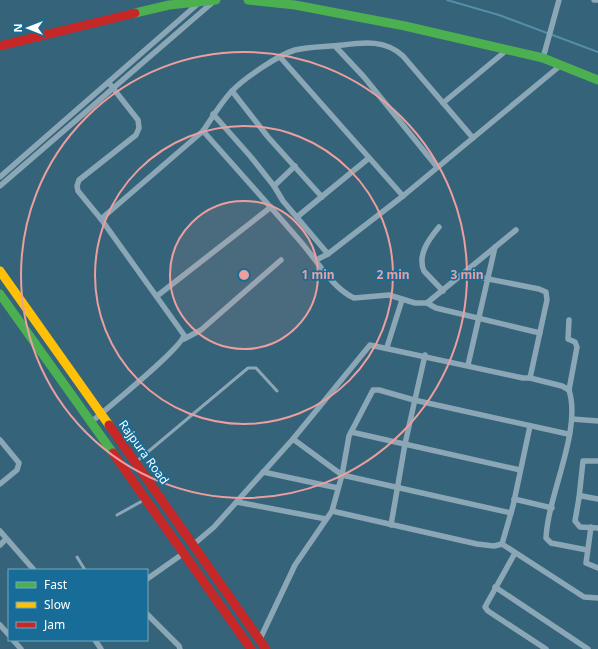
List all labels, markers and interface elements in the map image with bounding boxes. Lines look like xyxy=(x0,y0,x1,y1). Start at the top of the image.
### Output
north arrow xyxy=(8,8,48,48)
text: N xyxy=(10,24,25,32)
text: 1 min xyxy=(301,266,335,283)
text: 2 min xyxy=(376,266,410,283)
text: 3 min xyxy=(450,266,484,283)
centre of rings xyxy=(237,268,251,282)
street label: Rajpura Road xyxy=(115,416,173,488)
legend xyxy=(8,569,148,641)
text: Fast xyxy=(44,576,68,593)
text: Slow xyxy=(44,596,71,613)
text: Jam xyxy=(43,616,65,633)

